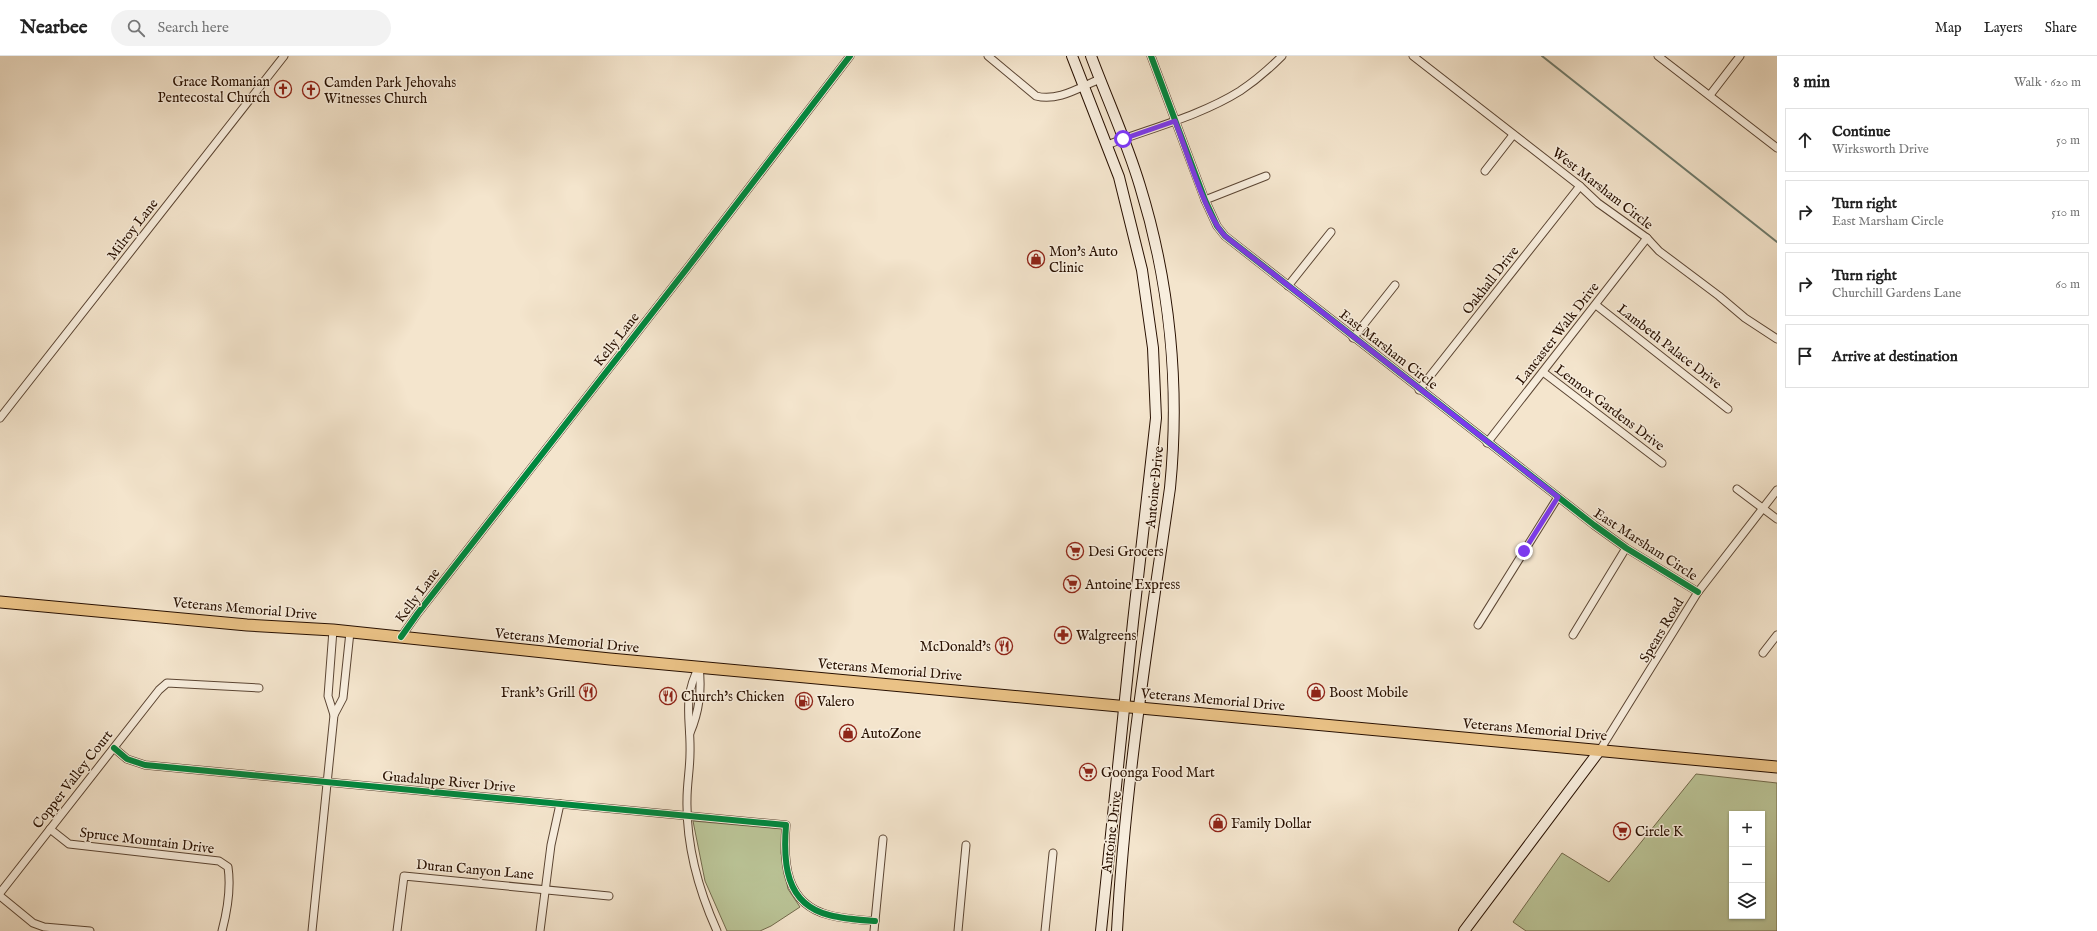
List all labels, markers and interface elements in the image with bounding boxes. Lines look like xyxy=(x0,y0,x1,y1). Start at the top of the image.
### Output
search box xyxy=(111,10,391,46)
text: Nearbee xyxy=(20,16,87,40)
icon: search xyxy=(125,17,147,39)
text: Search here xyxy=(157,18,229,37)
text: Map xyxy=(1935,19,1962,37)
text: Layers xyxy=(1984,19,2023,37)
text: Share xyxy=(2045,19,2077,37)
text: 8 min xyxy=(1793,72,1830,93)
place label: Grace Romanian Pentecostal Church xyxy=(158,73,271,107)
place label: Camden Park Jehovahs Witnesses Church xyxy=(324,74,456,108)
text: Walk · 620 m xyxy=(2014,74,2081,91)
church icon: Grace Romanian Pentecostal Church xyxy=(273,79,293,99)
church icon: Camden Park Jehovahs Witnesses Church xyxy=(301,80,321,100)
text: Continue xyxy=(1832,122,1890,141)
icon: ahead xyxy=(1794,129,1816,151)
route start xyxy=(1114,130,1132,148)
text: 50 m xyxy=(2056,132,2080,149)
text: Wirksworth Drive xyxy=(1832,141,1929,158)
street label: West Marsham Circle xyxy=(1548,144,1657,234)
text: Turn right xyxy=(1832,194,1897,213)
street label: Milroy Lane xyxy=(103,195,163,264)
icon: right xyxy=(1794,201,1816,223)
text: 510 m xyxy=(2051,204,2080,221)
text: East Marsham Circle xyxy=(1832,213,1944,230)
street label: Oakhall Drive xyxy=(1458,242,1523,318)
place label: Mon's Auto Clinic xyxy=(1049,243,1118,277)
shop icon: Mon's Auto Clinic xyxy=(1026,249,1046,269)
text: Turn right xyxy=(1832,266,1897,285)
icon: right xyxy=(1794,273,1816,295)
text: 60 m xyxy=(2055,276,2080,293)
street label: Lancaster Walk Drive xyxy=(1512,278,1604,389)
text: Churchill Gardens Lane xyxy=(1832,285,1961,302)
street label: Lambeth Palace Drive xyxy=(1613,300,1726,394)
street label: East Marsham Circle xyxy=(1335,306,1442,394)
street label: Kelly Lane xyxy=(590,308,644,370)
icon: arrive xyxy=(1794,345,1816,367)
text: Arrive at destination xyxy=(1832,347,1958,366)
street label: Lennox Gardens Drive xyxy=(1551,361,1668,455)
street label: Antoine Drive xyxy=(1142,445,1168,530)
street label: East Marsham Circle xyxy=(1590,505,1701,585)
supermarket icon: Desi Grocers xyxy=(1065,541,1085,561)
route end xyxy=(1515,542,1533,560)
place label: Desi Grocers xyxy=(1088,543,1164,561)
street label: Kelly Lane xyxy=(391,564,445,627)
supermarket icon: Antoine Express xyxy=(1062,574,1082,594)
place label: Antoine Express xyxy=(1084,576,1180,594)
street label: Veterans Memorial Drive xyxy=(171,594,318,624)
street label: Spears Road xyxy=(1636,595,1688,666)
street label: Veterans Memorial Drive xyxy=(493,624,640,658)
pharmacy icon: Walgreens xyxy=(1053,625,1073,645)
place label: Walgreens xyxy=(1076,627,1136,645)
restaurant icon: McDonald's xyxy=(994,636,1014,656)
place label: McDonald's xyxy=(920,638,991,656)
street label: Veterans Memorial Drive xyxy=(816,655,963,685)
restaurant icon: Frank's Grill xyxy=(578,682,598,702)
shop icon: Boost Mobile xyxy=(1306,682,1326,702)
place label: Frank's Grill xyxy=(501,684,575,702)
place label: Boost Mobile xyxy=(1329,684,1409,702)
street label: Veterans Memorial Drive xyxy=(1139,685,1286,715)
restaurant icon: Church's Chicken xyxy=(658,686,678,706)
place label: Church's Chicken xyxy=(681,688,785,706)
fuel station icon: Valero xyxy=(794,691,814,711)
place label: Valero xyxy=(816,693,855,711)
street label: Veterans Memorial Drive xyxy=(1461,715,1608,745)
shop icon: AutoZone xyxy=(838,723,858,743)
place label: AutoZone xyxy=(860,725,922,743)
street label: Copper Valley Court xyxy=(29,727,117,833)
supermarket icon: Goonga Food Mart xyxy=(1078,762,1098,782)
place label: Goonga Food Mart xyxy=(1101,764,1215,782)
street label: Guadalupe River Drive xyxy=(382,767,517,797)
street label: Antoine Drive xyxy=(1098,790,1126,875)
map controls xyxy=(1729,811,1765,919)
button: + xyxy=(1729,811,1765,847)
shop icon: Family Dollar xyxy=(1208,813,1228,833)
place label: Family Dollar xyxy=(1231,815,1312,833)
supermarket icon: Circle K xyxy=(1612,821,1632,841)
place label: Circle K xyxy=(1635,823,1684,841)
street label: Spruce Mountain Drive xyxy=(79,824,216,858)
button: − xyxy=(1729,847,1765,883)
street label: Duran Canyon Lane xyxy=(415,856,535,884)
button: layers xyxy=(1729,883,1765,919)

